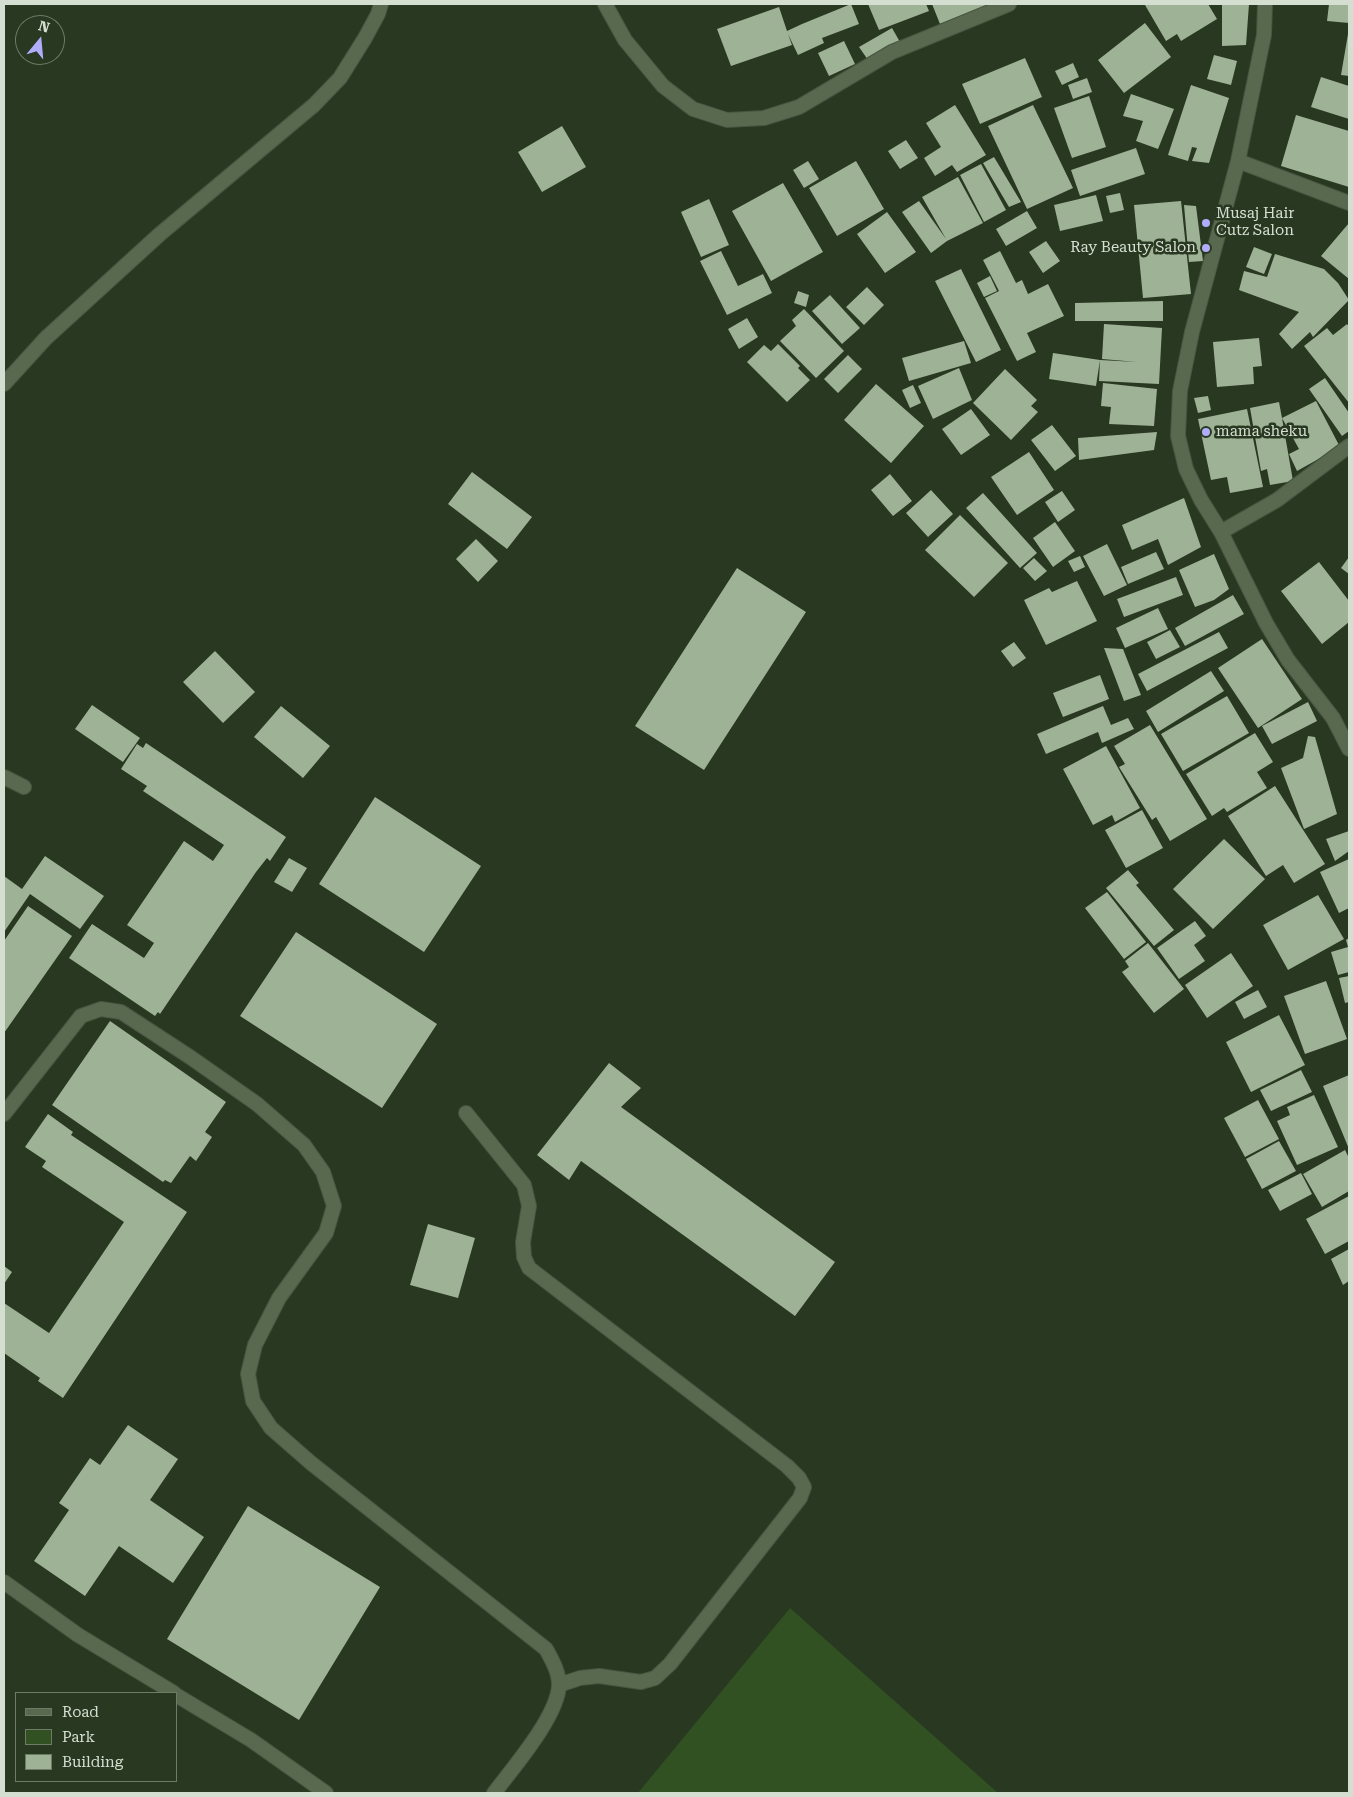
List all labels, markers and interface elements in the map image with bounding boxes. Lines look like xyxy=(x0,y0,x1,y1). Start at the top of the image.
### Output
north arrow xyxy=(15,15,65,65)
text: N xyxy=(37,17,52,36)
place label: Musaj Hair Cutz Salon xyxy=(1216,205,1294,240)
marker: Musaj Hair Cutz Salon xyxy=(1200,217,1212,229)
place label: Ray Beauty Salon xyxy=(1070,239,1196,257)
marker: Ray Beauty Salon xyxy=(1200,242,1212,254)
place label: mama sheku xyxy=(1216,423,1307,441)
marker: mama sheku xyxy=(1200,426,1212,438)
legend xyxy=(15,1692,178,1782)
text: Road xyxy=(62,1703,99,1721)
text: Park xyxy=(62,1728,95,1746)
text: Building xyxy=(62,1753,123,1771)

